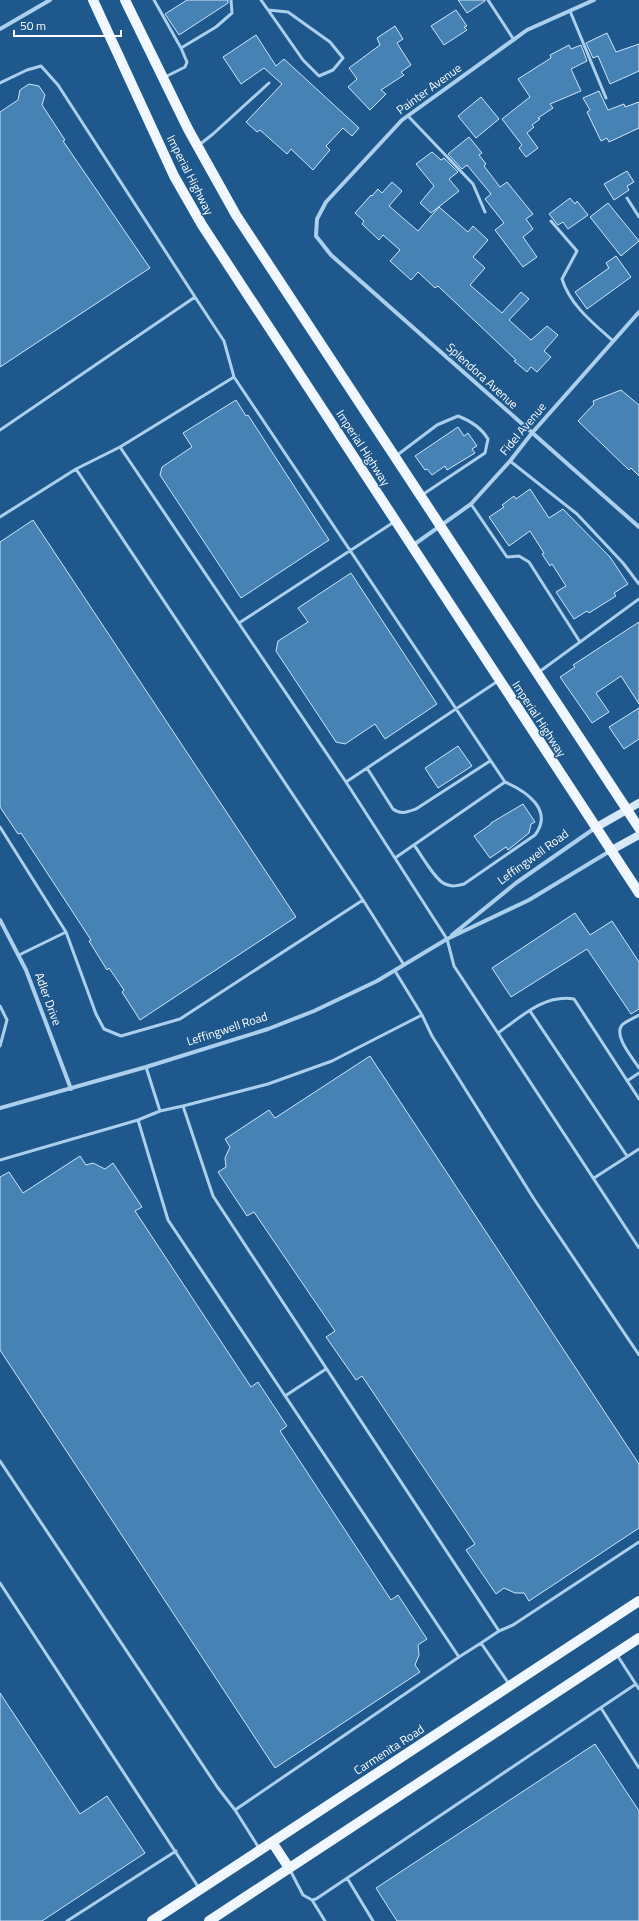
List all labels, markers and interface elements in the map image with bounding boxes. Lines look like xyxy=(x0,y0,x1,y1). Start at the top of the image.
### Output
scale bar xyxy=(14,12,121,38)
text: 50 m xyxy=(20,16,46,35)
street label: Painter Avenue xyxy=(392,58,465,119)
street label: Imperial Highway xyxy=(162,131,219,218)
street label: Splendora Avenue xyxy=(442,338,523,413)
street label: Fidel Avenue xyxy=(495,398,551,459)
street label: Imperial Highway xyxy=(332,406,395,490)
street label: Imperial Highway xyxy=(508,677,571,761)
street label: Leffingwell Road xyxy=(493,824,572,889)
street label: Adler Drive xyxy=(30,970,67,1028)
street label: Leffingwell Road xyxy=(184,1006,270,1051)
street label: Carmenita Road xyxy=(350,1720,428,1780)

